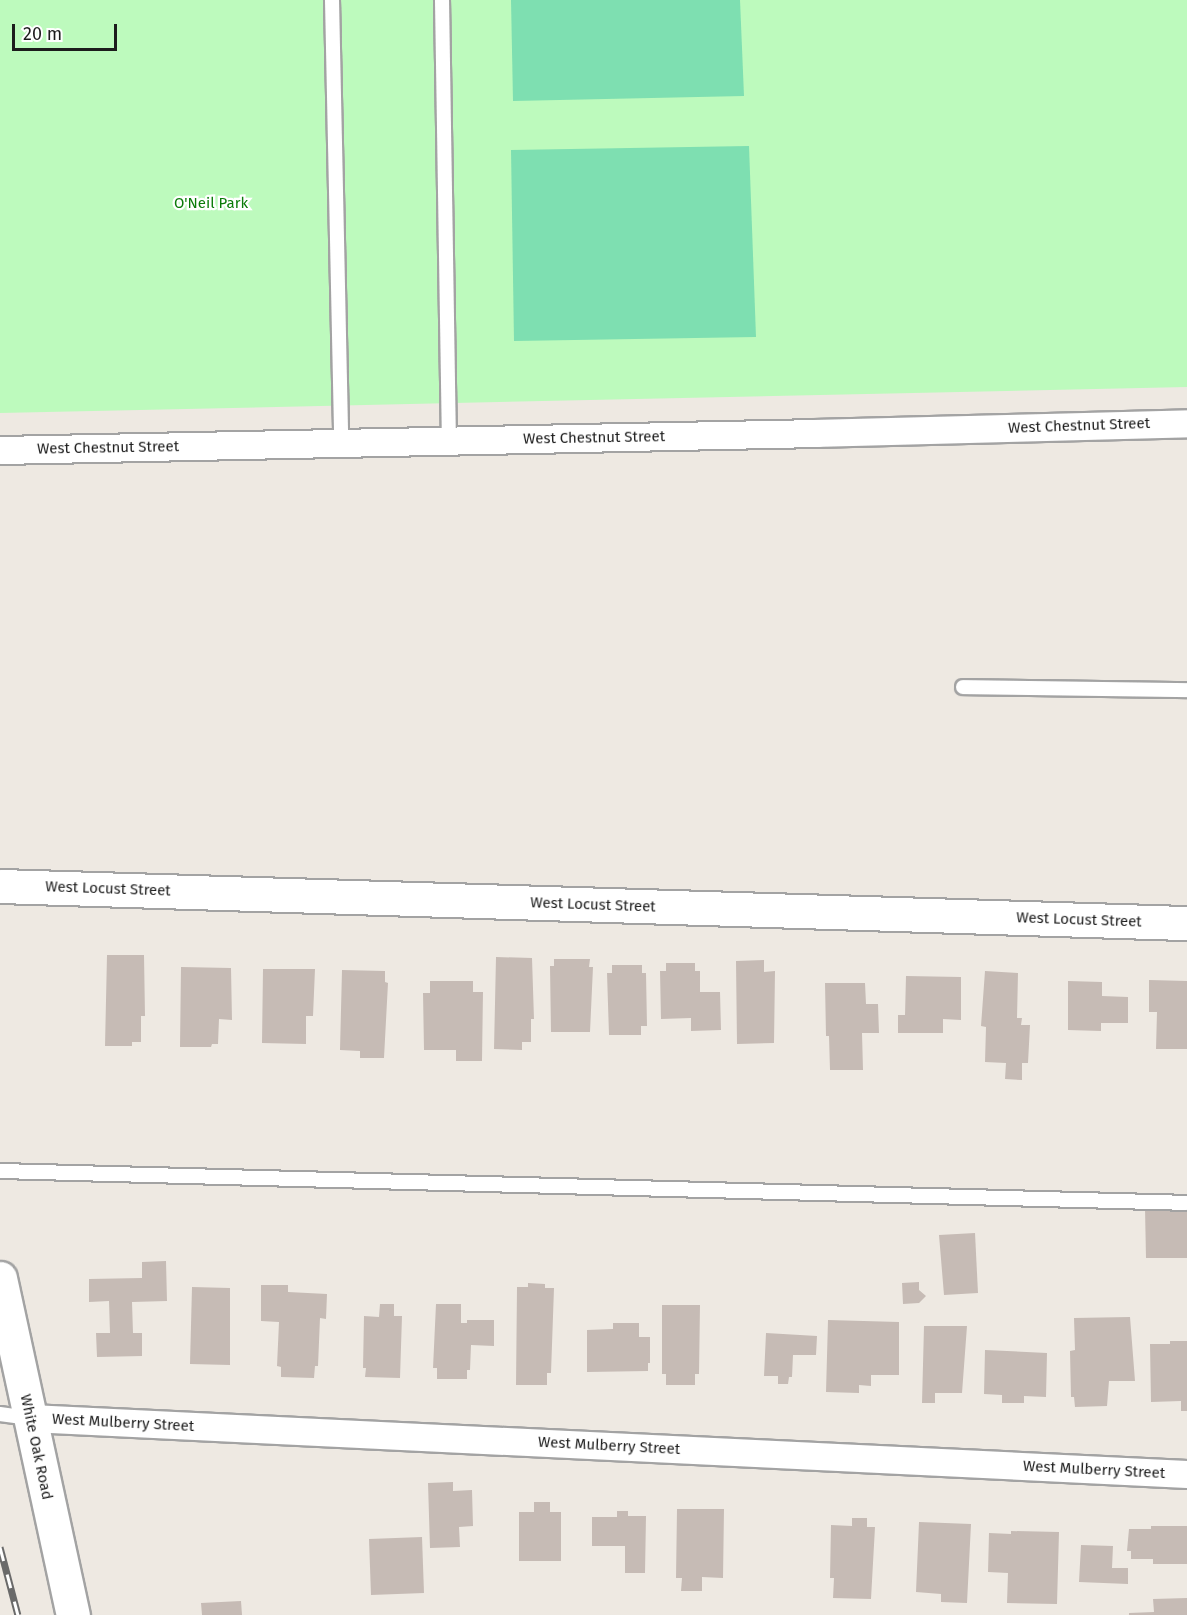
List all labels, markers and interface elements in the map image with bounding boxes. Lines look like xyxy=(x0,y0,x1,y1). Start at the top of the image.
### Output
scale bar xyxy=(15,12,120,50)
text: 20 m xyxy=(23,23,62,45)
park label: O'Neil Park xyxy=(174,195,248,213)
street label: West Chestnut Street xyxy=(1008,415,1150,437)
street label: West Chestnut Street xyxy=(523,428,665,448)
street label: West Chestnut Street xyxy=(37,438,179,458)
street label: West Locust Street xyxy=(45,878,171,900)
street label: West Locust Street xyxy=(530,894,656,916)
street label: West Locust Street xyxy=(1016,909,1142,931)
street label: White Oak Road xyxy=(16,1393,56,1501)
street label: West Mulberry Street xyxy=(51,1410,195,1436)
street label: West Mulberry Street xyxy=(537,1433,681,1459)
street label: West Mulberry Street xyxy=(1022,1457,1166,1483)

